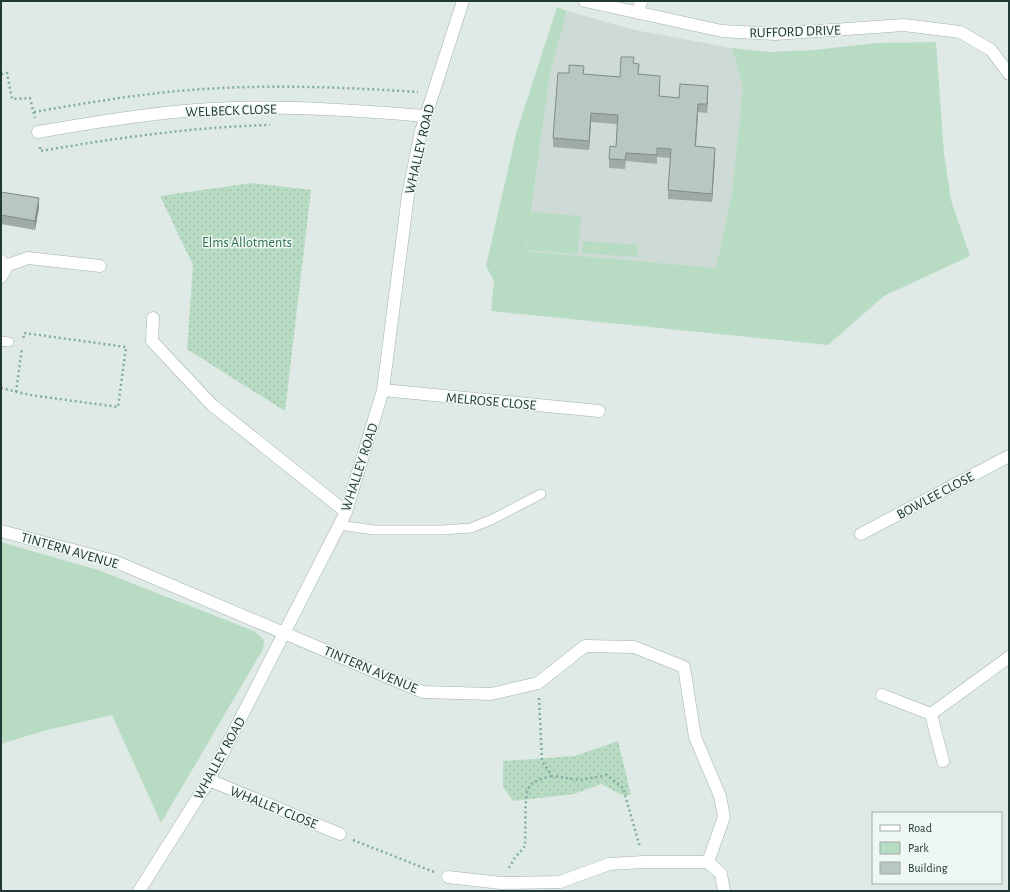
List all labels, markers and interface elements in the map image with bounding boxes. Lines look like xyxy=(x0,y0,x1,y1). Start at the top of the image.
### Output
street label: RUFFORD DRIVE xyxy=(749,23,841,41)
street label: WELBECK CLOSE xyxy=(185,102,277,120)
street label: WHALLEY ROAD xyxy=(403,103,437,195)
park label: Elms Allotments xyxy=(202,236,292,250)
street label: MELROSE CLOSE xyxy=(445,391,537,413)
street label: WHALLEY ROAD xyxy=(339,422,381,513)
street label: BOWLEE CLOSE xyxy=(895,470,977,522)
street label: TINTERN AVENUE xyxy=(19,530,120,572)
street label: TINTERN AVENUE xyxy=(322,644,420,696)
street label: WHALLEY ROAD xyxy=(192,715,248,802)
street label: WHALLEY CLOSE xyxy=(228,784,320,832)
legend xyxy=(872,812,1002,884)
text: Road xyxy=(908,822,932,834)
text: Park xyxy=(908,842,929,854)
text: Building xyxy=(908,862,948,874)

